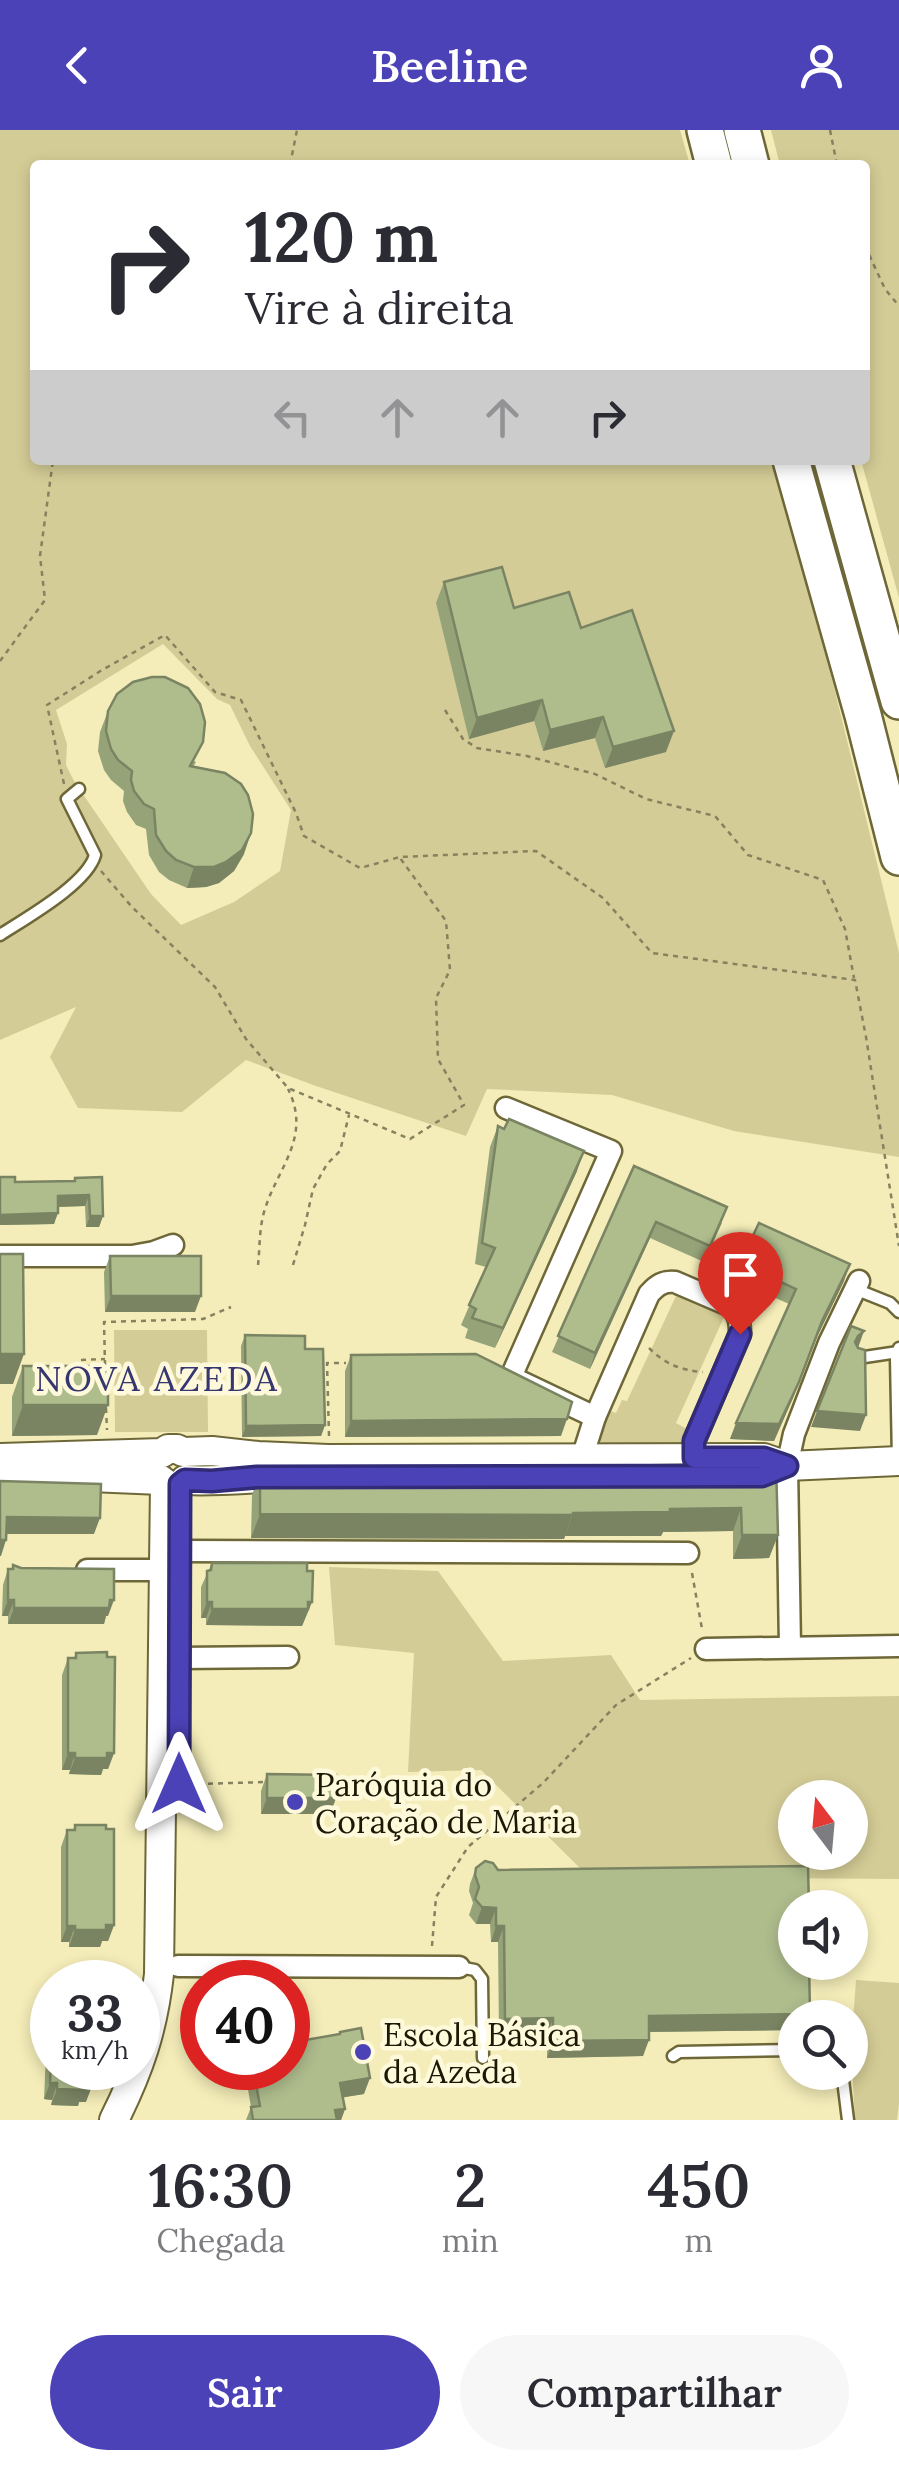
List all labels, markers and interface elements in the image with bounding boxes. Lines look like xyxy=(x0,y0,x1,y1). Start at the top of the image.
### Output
text: Beeline xyxy=(371,37,528,94)
icon: back xyxy=(50,38,105,93)
icon: person xyxy=(794,38,849,93)
text: 120 m xyxy=(245,192,438,281)
icon: right xyxy=(80,200,210,330)
text: Vire à direita xyxy=(245,279,514,336)
icon: left xyxy=(265,390,320,445)
icon: ahead xyxy=(370,390,425,445)
icon: ahead xyxy=(475,390,530,445)
icon: right xyxy=(580,390,635,445)
pin xyxy=(698,1232,783,1335)
icon: arrive xyxy=(713,1247,768,1302)
district label: NOVA AZEDA xyxy=(35,1356,279,1401)
position arrow xyxy=(127,1732,231,1836)
place label: Paróquia do Coração de Maria xyxy=(315,1764,577,1842)
north arrow xyxy=(778,1780,868,1870)
map controls xyxy=(778,1780,868,2090)
marker: Paróquia do Coração de Maria xyxy=(284,1791,306,1813)
button: sound xyxy=(778,1890,868,1980)
speed limit sign: 40 xyxy=(180,1960,310,2090)
text: 33 xyxy=(67,1981,123,2045)
button: search xyxy=(778,2000,868,2090)
place label: Escola Básica da Azeda xyxy=(383,2014,581,2092)
text: km/h xyxy=(61,2034,129,2066)
marker: Escola Básica da Azeda xyxy=(352,2041,374,2063)
text: 16:30 xyxy=(149,2147,293,2223)
text: 2 xyxy=(454,2147,486,2223)
text: 450 xyxy=(647,2147,750,2223)
text: Chegada xyxy=(156,2220,285,2261)
text: min xyxy=(442,2220,499,2261)
text: m xyxy=(685,2220,713,2261)
button: Sair xyxy=(50,2335,440,2450)
button: Compartilhar xyxy=(460,2335,849,2450)

